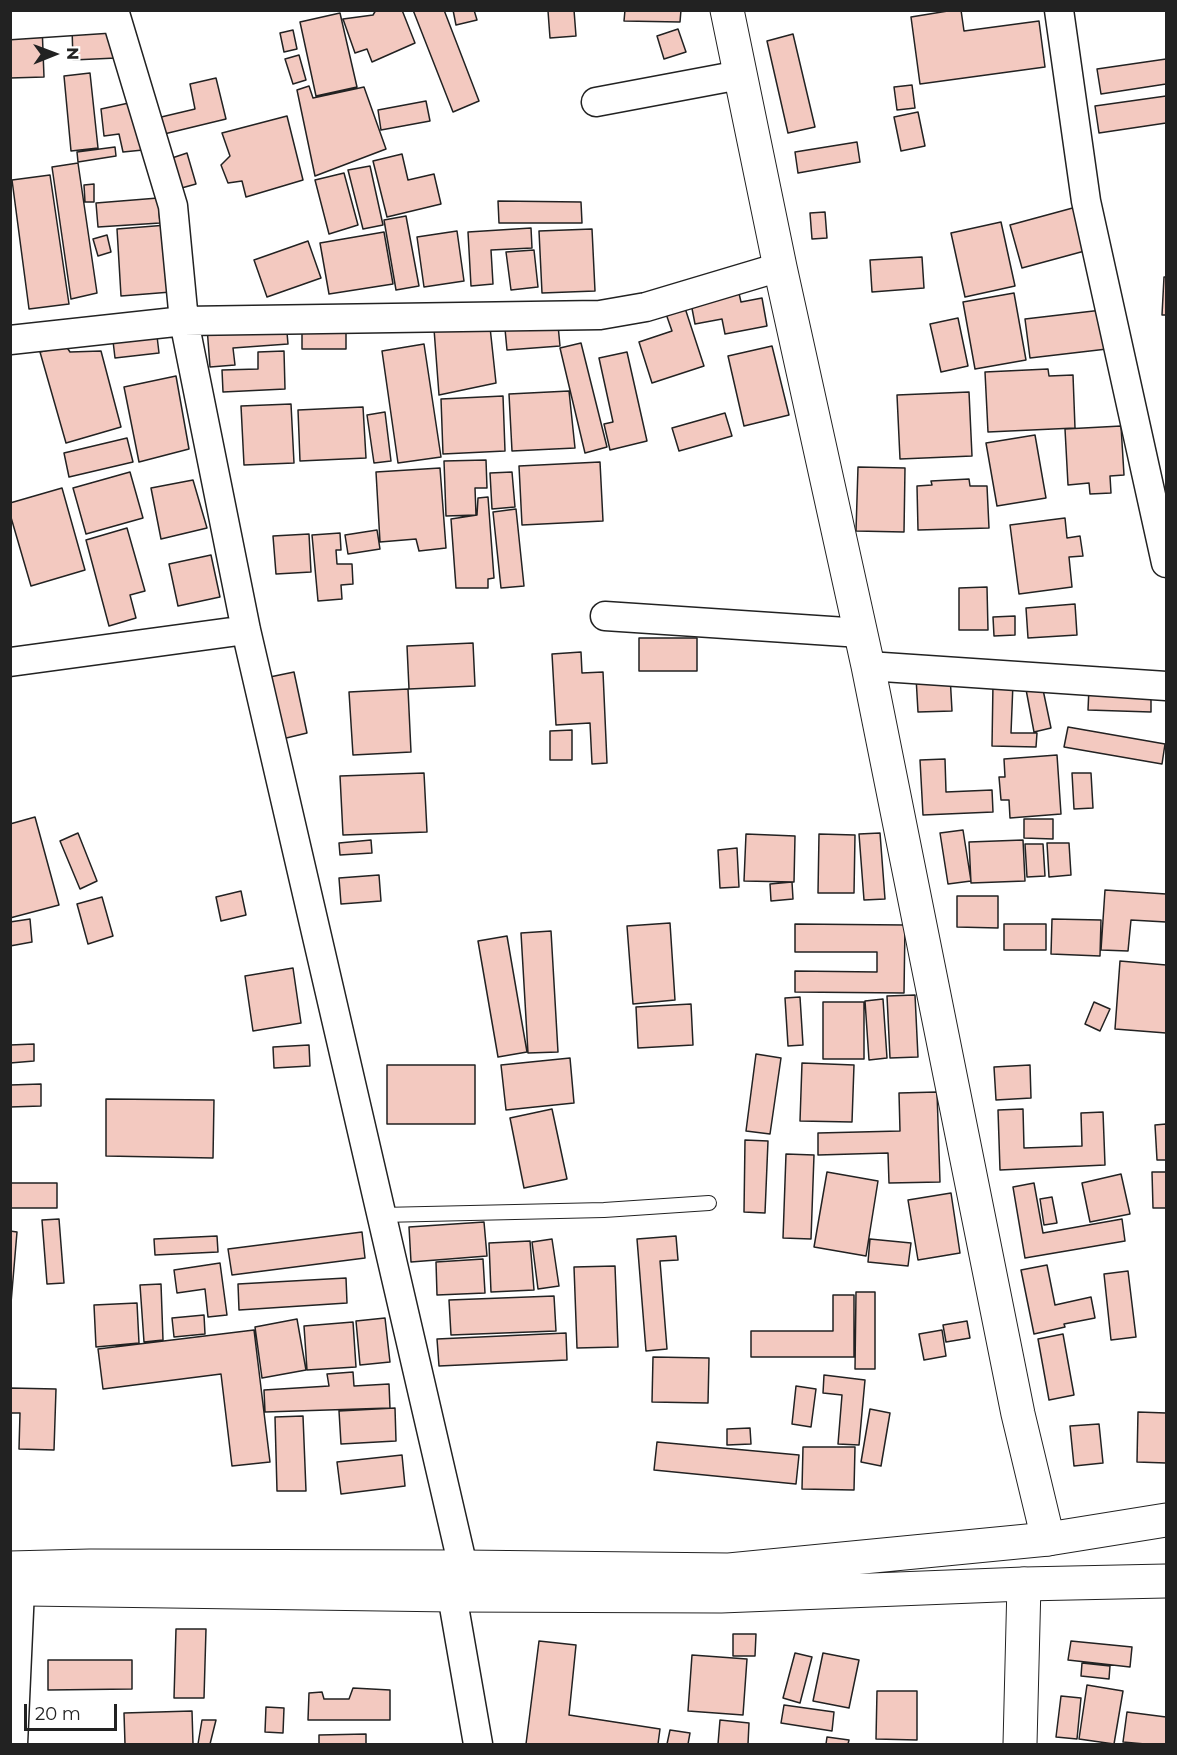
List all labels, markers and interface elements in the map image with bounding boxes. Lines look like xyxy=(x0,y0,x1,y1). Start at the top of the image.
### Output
north arrow xyxy=(24,24,84,84)
text: N xyxy=(63,47,82,60)
scale bar xyxy=(27,1692,120,1730)
text: 20 m xyxy=(35,1703,81,1725)

